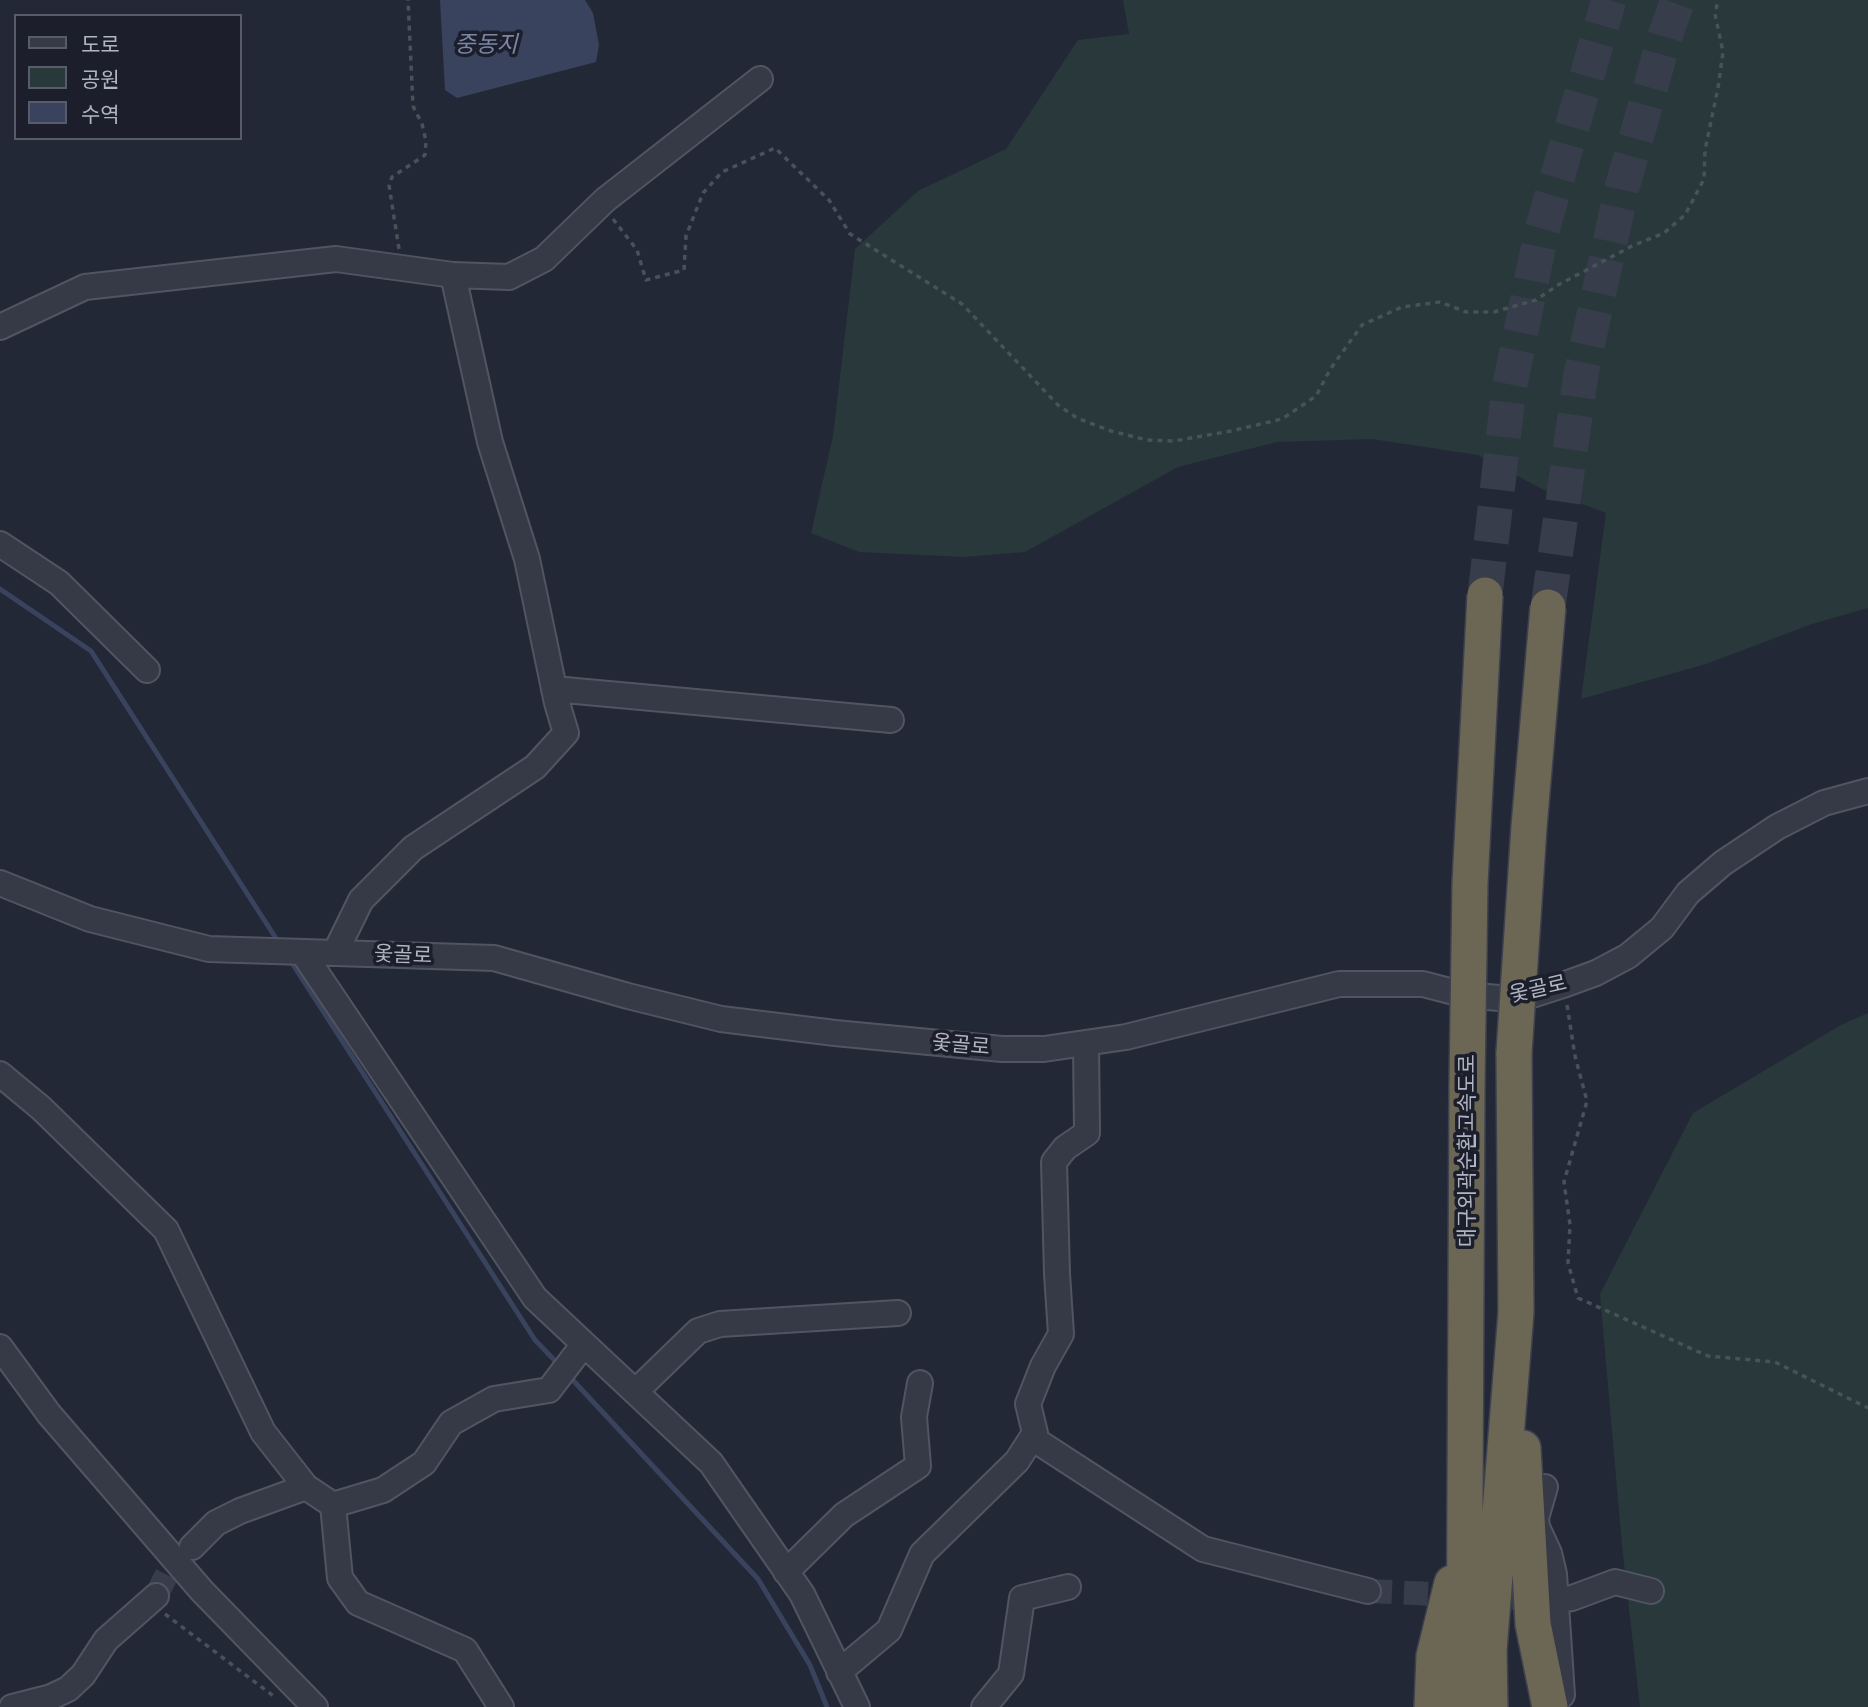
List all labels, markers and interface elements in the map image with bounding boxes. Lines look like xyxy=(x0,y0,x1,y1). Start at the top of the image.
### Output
legend xyxy=(14,14,242,140)
water label: 중동지 xyxy=(454,31,518,59)
text: 도로 xyxy=(81,32,120,56)
text: 공원 xyxy=(81,67,120,91)
text: 수역 xyxy=(81,102,120,126)
street label: 옻골로 xyxy=(374,941,432,969)
street label: 옻골로 xyxy=(1507,970,1569,1008)
street label: 옻골로 xyxy=(931,1030,991,1060)
street label: 대구외곽순환고속도로 xyxy=(1454,1054,1480,1248)

